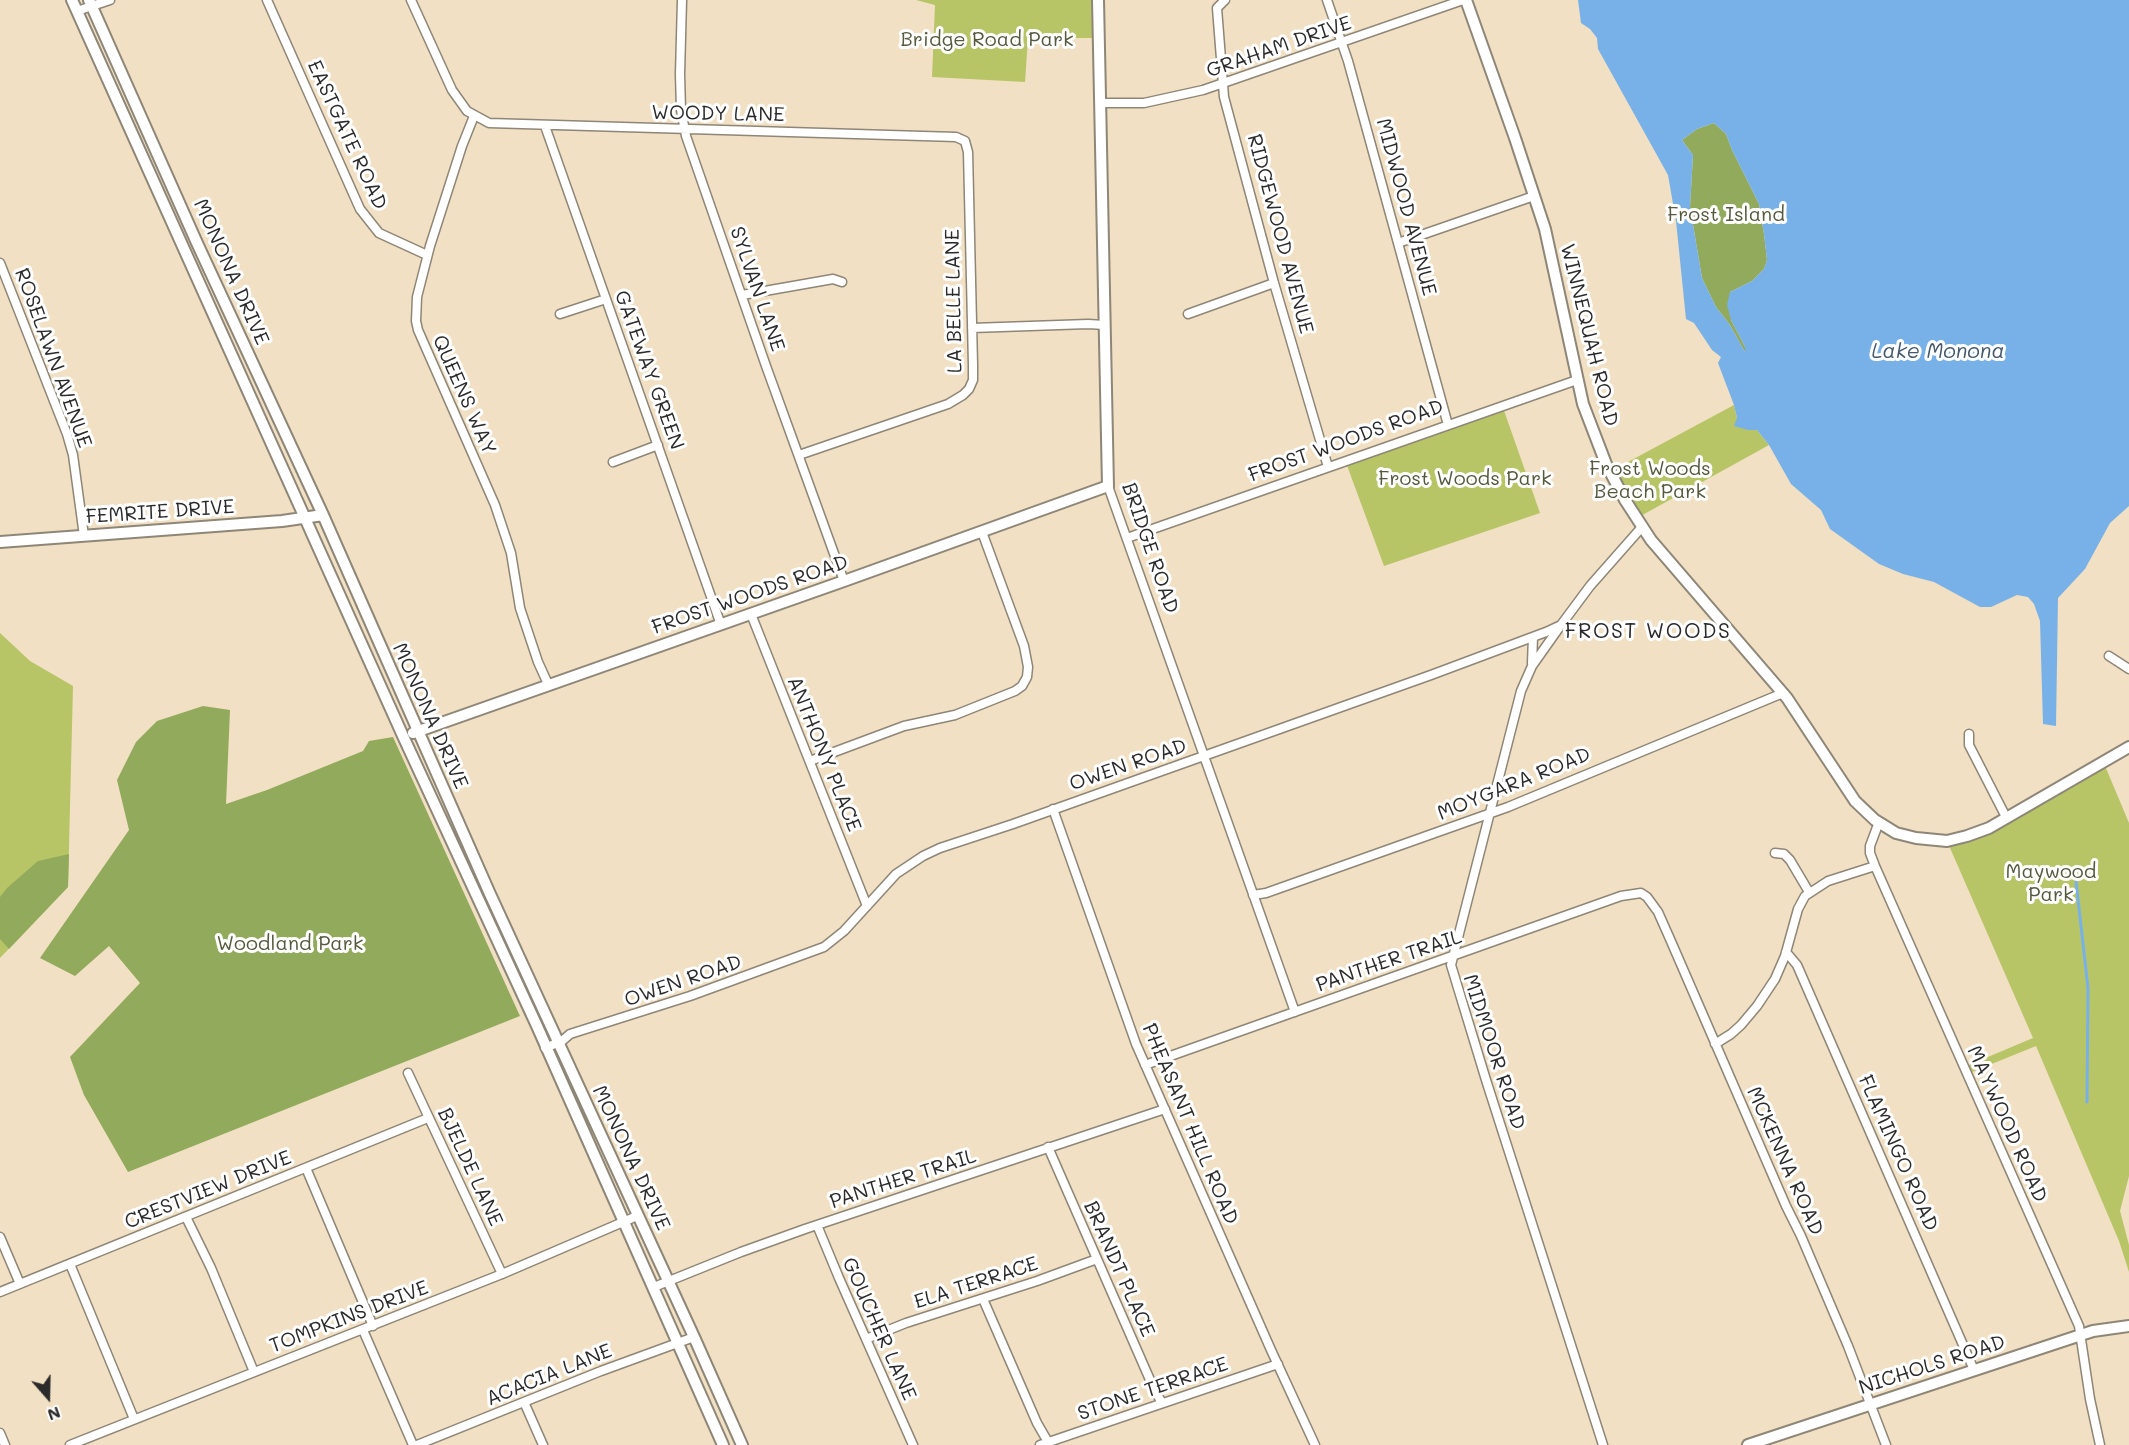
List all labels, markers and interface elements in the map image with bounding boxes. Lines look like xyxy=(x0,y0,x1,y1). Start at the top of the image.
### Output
street label: GRAHAM DRIVE xyxy=(1203,11,1355,83)
park label: Bridge Road Park xyxy=(900,28,1074,52)
street label: EASTGATE ROAD xyxy=(302,57,392,213)
street label: WOODY LANE xyxy=(651,101,785,127)
street label: MIDWOOD AVENUE xyxy=(1371,116,1441,298)
street label: RIDGEWOOD AVENUE xyxy=(1242,132,1318,336)
street label: MONONA DRIVE xyxy=(188,195,274,349)
park label: Frost Island xyxy=(1667,203,1785,227)
street label: SYLVAN LANE xyxy=(724,223,790,355)
street label: LA BELLE LANE xyxy=(941,229,967,373)
street label: WINNEQUAH ROAD xyxy=(1555,241,1623,429)
street label: ROSELAWN AVENUE xyxy=(9,265,97,451)
street label: GATEWAY GREEN xyxy=(609,287,689,453)
street label: QUEENS WAY xyxy=(427,331,501,459)
water label: Lake Monona xyxy=(1872,339,2004,365)
street label: FROST WOODS ROAD xyxy=(1245,395,1447,487)
park label: Frost Woods Beach Park xyxy=(1589,457,1711,504)
park label: Frost Woods Park xyxy=(1378,467,1552,491)
street label: BRIDGE ROAD xyxy=(1116,479,1184,617)
street label: FEMRITE DRIVE xyxy=(85,495,235,529)
street label: FROST WOODS ROAD xyxy=(649,550,851,640)
district label: FROST WOODS xyxy=(1565,619,1731,645)
street label: MONONA DRIVE xyxy=(387,639,473,793)
street label: ANTHONY PLACE xyxy=(782,673,866,835)
street label: OWEN ROAD xyxy=(1066,734,1190,796)
street label: MOYGARA ROAD xyxy=(1434,742,1594,826)
park label: Maywood Park xyxy=(2006,860,2096,907)
street label: PANTHER TRAIL xyxy=(1313,925,1465,997)
park label: Woodland Park xyxy=(217,932,363,956)
street label: OWEN ROAD xyxy=(621,950,745,1012)
street label: MIDMOOR ROAD xyxy=(1458,971,1530,1133)
street label: PHEASANT HILL ROAD xyxy=(1137,1020,1243,1228)
street label: MAYWOOD ROAD xyxy=(1962,1042,2052,1206)
street label: FLAMINGO ROAD xyxy=(1853,1071,1943,1235)
street label: MONONA DRIVE xyxy=(587,1082,675,1234)
street label: MCKENNA ROAD xyxy=(1742,1083,1828,1239)
street label: BJELDE LANE xyxy=(432,1104,508,1230)
street label: PANTHER TRAIL xyxy=(827,1144,979,1214)
street label: CRESTVIEW DRIVE xyxy=(121,1146,295,1234)
street label: BRANDT PLACE xyxy=(1078,1197,1160,1341)
street label: ELA TERRACE xyxy=(911,1252,1041,1314)
street label: GOUCHER LANE xyxy=(837,1254,921,1404)
street label: TOMPKINS DRIVE xyxy=(266,1276,432,1358)
street label: NICHOLS ROAD xyxy=(1856,1330,2008,1400)
street label: ACACIA LANE xyxy=(483,1339,615,1411)
street label: STONE TERRACE xyxy=(1075,1352,1231,1426)
north arrow xyxy=(18,1367,78,1427)
text: N xyxy=(45,1402,64,1426)

